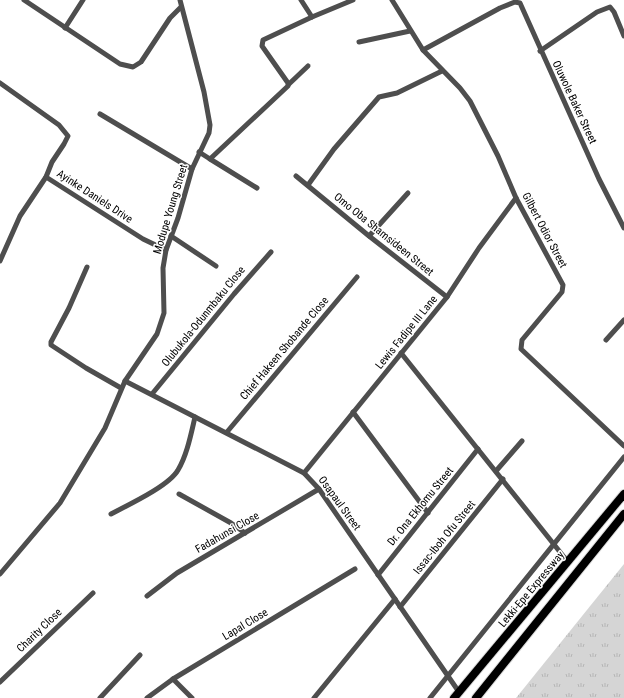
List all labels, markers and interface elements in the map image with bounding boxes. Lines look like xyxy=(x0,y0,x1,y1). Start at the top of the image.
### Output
street label: Oluwole Baker Street xyxy=(550,59,600,146)
street label: Modupe Young Street xyxy=(151,163,190,256)
street label: Ayinke Daniels Drive xyxy=(54,167,135,226)
street label: Omo Oba Shamsideen Street xyxy=(331,190,436,279)
street label: Gilbert Odior Street xyxy=(519,190,570,270)
street label: Olubukola-Odunmbaku Close xyxy=(159,264,248,369)
street label: Lewis Fadipe III Lane xyxy=(373,293,440,372)
street label: Chief Hakeen Shobande Close xyxy=(237,294,331,402)
street label: Dr. Ona Ekhomu Street xyxy=(385,464,456,548)
street label: Osapaul Street xyxy=(316,474,364,533)
street label: Issac-Iboh Ofu Street xyxy=(411,498,478,577)
street label: Fadahunsi Close xyxy=(193,509,262,556)
street label: Lekki-Epe Expressway xyxy=(496,548,567,630)
street label: Charity Close xyxy=(14,606,65,655)
street label: Lapal Close xyxy=(220,606,270,643)

